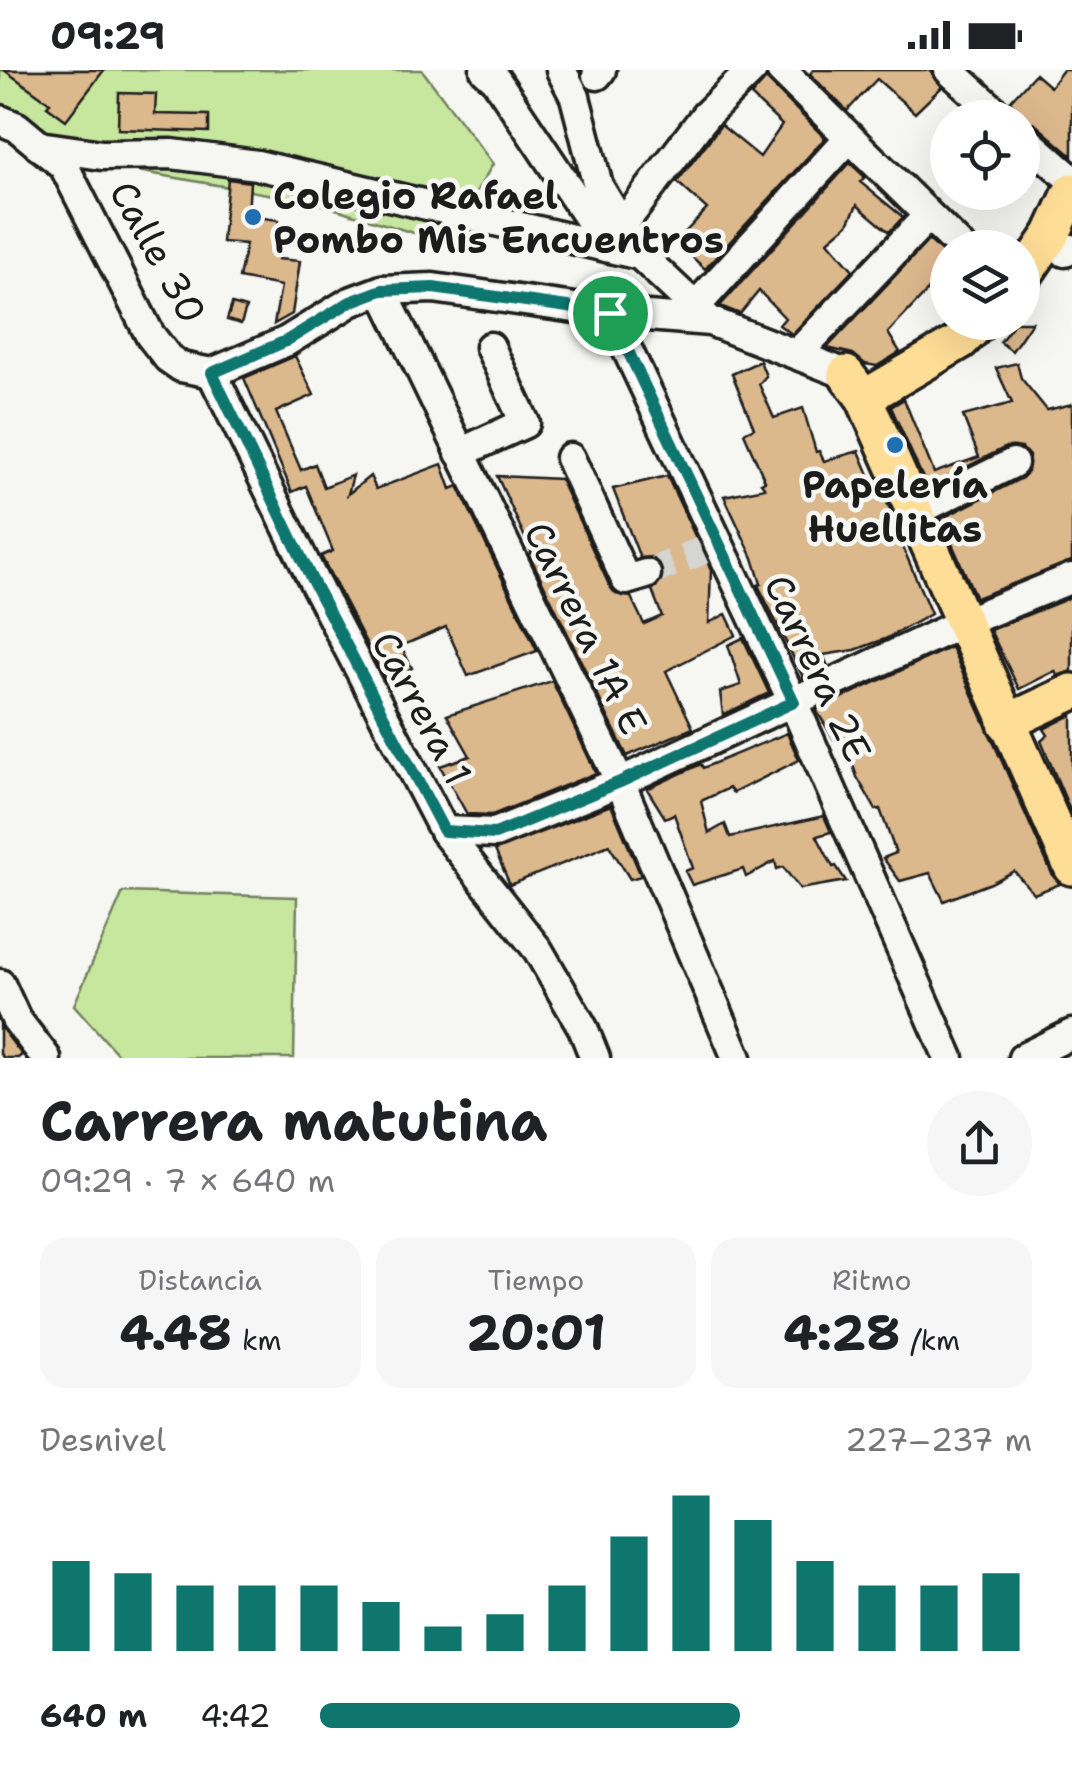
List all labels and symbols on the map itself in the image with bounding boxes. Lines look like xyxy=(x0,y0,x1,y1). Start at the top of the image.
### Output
place label: Colegio Rafael Pombo Mis Encuentros xyxy=(273,170,724,265)
street label: Calle 30 xyxy=(98,172,218,332)
marker: Colegio Rafael Pombo Mis Encuentros xyxy=(242,206,264,228)
pin xyxy=(568,271,653,356)
marker: Papelería Huellitas xyxy=(884,434,906,456)
place label: Papelería Huellitas xyxy=(802,459,988,554)
street label: Carrera 1A E xyxy=(513,513,659,743)
street label: Carrera 2E xyxy=(753,566,883,770)
street label: Carrera 1 xyxy=(360,622,484,794)

